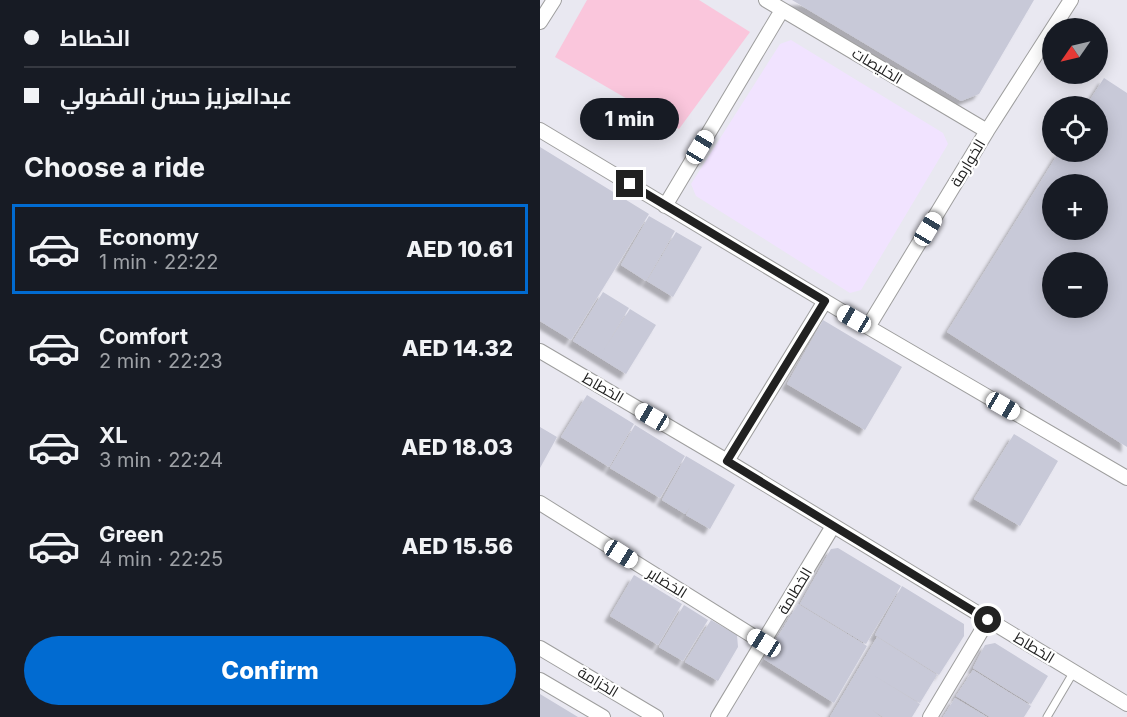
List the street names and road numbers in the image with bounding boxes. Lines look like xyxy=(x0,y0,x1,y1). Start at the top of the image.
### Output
street label: الخليصات xyxy=(849,43,906,88)
street label: الخوارمة xyxy=(946,135,989,190)
street label: الخطاط xyxy=(579,368,627,407)
street label: الخضاير xyxy=(643,563,691,602)
street label: الخطامة xyxy=(773,564,816,618)
street label: الخطاط xyxy=(1010,628,1058,667)
street label: الخزامة xyxy=(574,662,622,701)

